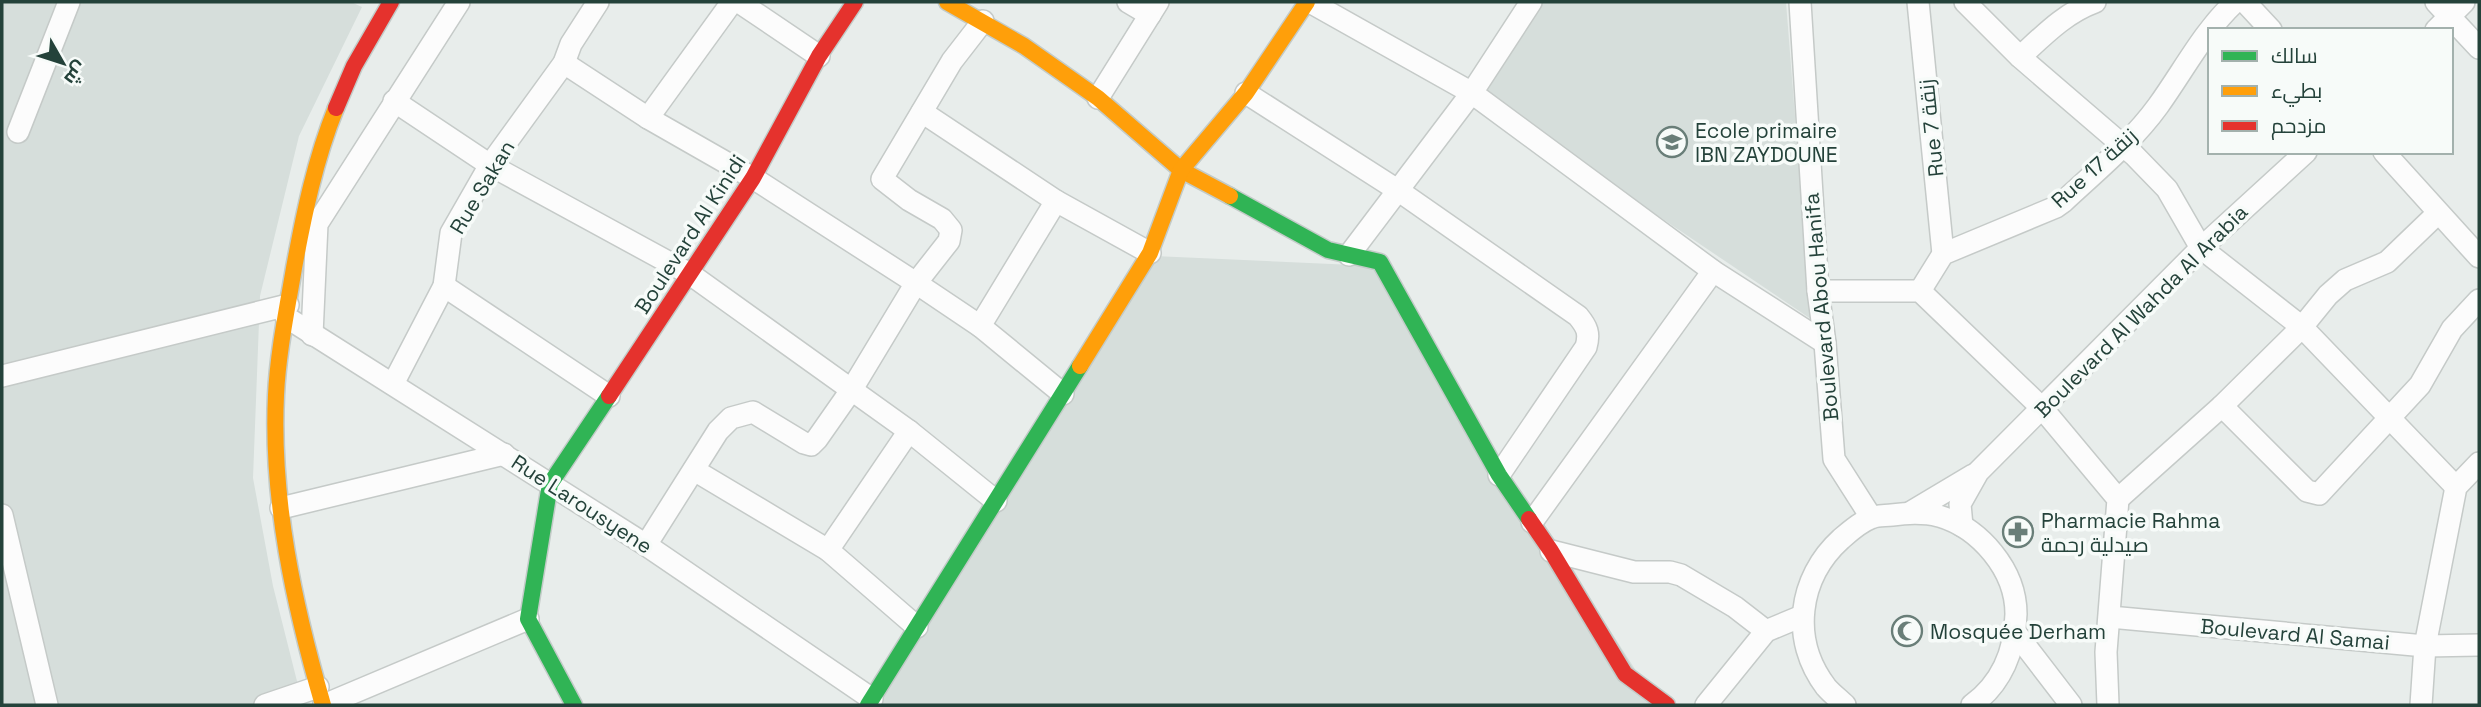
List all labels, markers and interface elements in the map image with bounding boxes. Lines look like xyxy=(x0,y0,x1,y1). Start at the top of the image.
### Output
north arrow xyxy=(28,28,98,98)
legend xyxy=(2208,28,2453,154)
text: سالك xyxy=(2271,42,2318,69)
text: ش xyxy=(58,56,93,91)
text: بطيء xyxy=(2271,77,2322,107)
street label: Rue 7 زنقة xyxy=(1912,78,1950,178)
text: مزدحم xyxy=(2271,112,2326,140)
place label: Ecole primaire IBN ZAYDOUNE xyxy=(1695,117,1838,168)
street label: Rue 17 زنقة xyxy=(2045,122,2143,214)
school or university icon: Ecole primaire IBN ZAYDOUNE xyxy=(1655,125,1689,159)
street label: Rue Sakan xyxy=(443,135,521,239)
street label: Boulevard Al Kinidi xyxy=(628,149,752,319)
street label: Boulevard Abou Hanifa xyxy=(1798,192,1844,422)
street label: Boulevard Al Wahda Al Arabia xyxy=(2029,199,2253,423)
street label: Rue Larousyene xyxy=(507,448,657,560)
place label: Pharmacie Rahma صيدلية رحمة xyxy=(2041,507,2220,558)
pharmacy icon: Pharmacie Rahma صيدلية رحمة xyxy=(2001,515,2035,549)
street label: Boulevard Al Samai xyxy=(2199,612,2391,656)
mosque icon: Mosquée Derham xyxy=(1890,614,1924,648)
place label: Mosquée Derham xyxy=(1930,618,2106,645)

